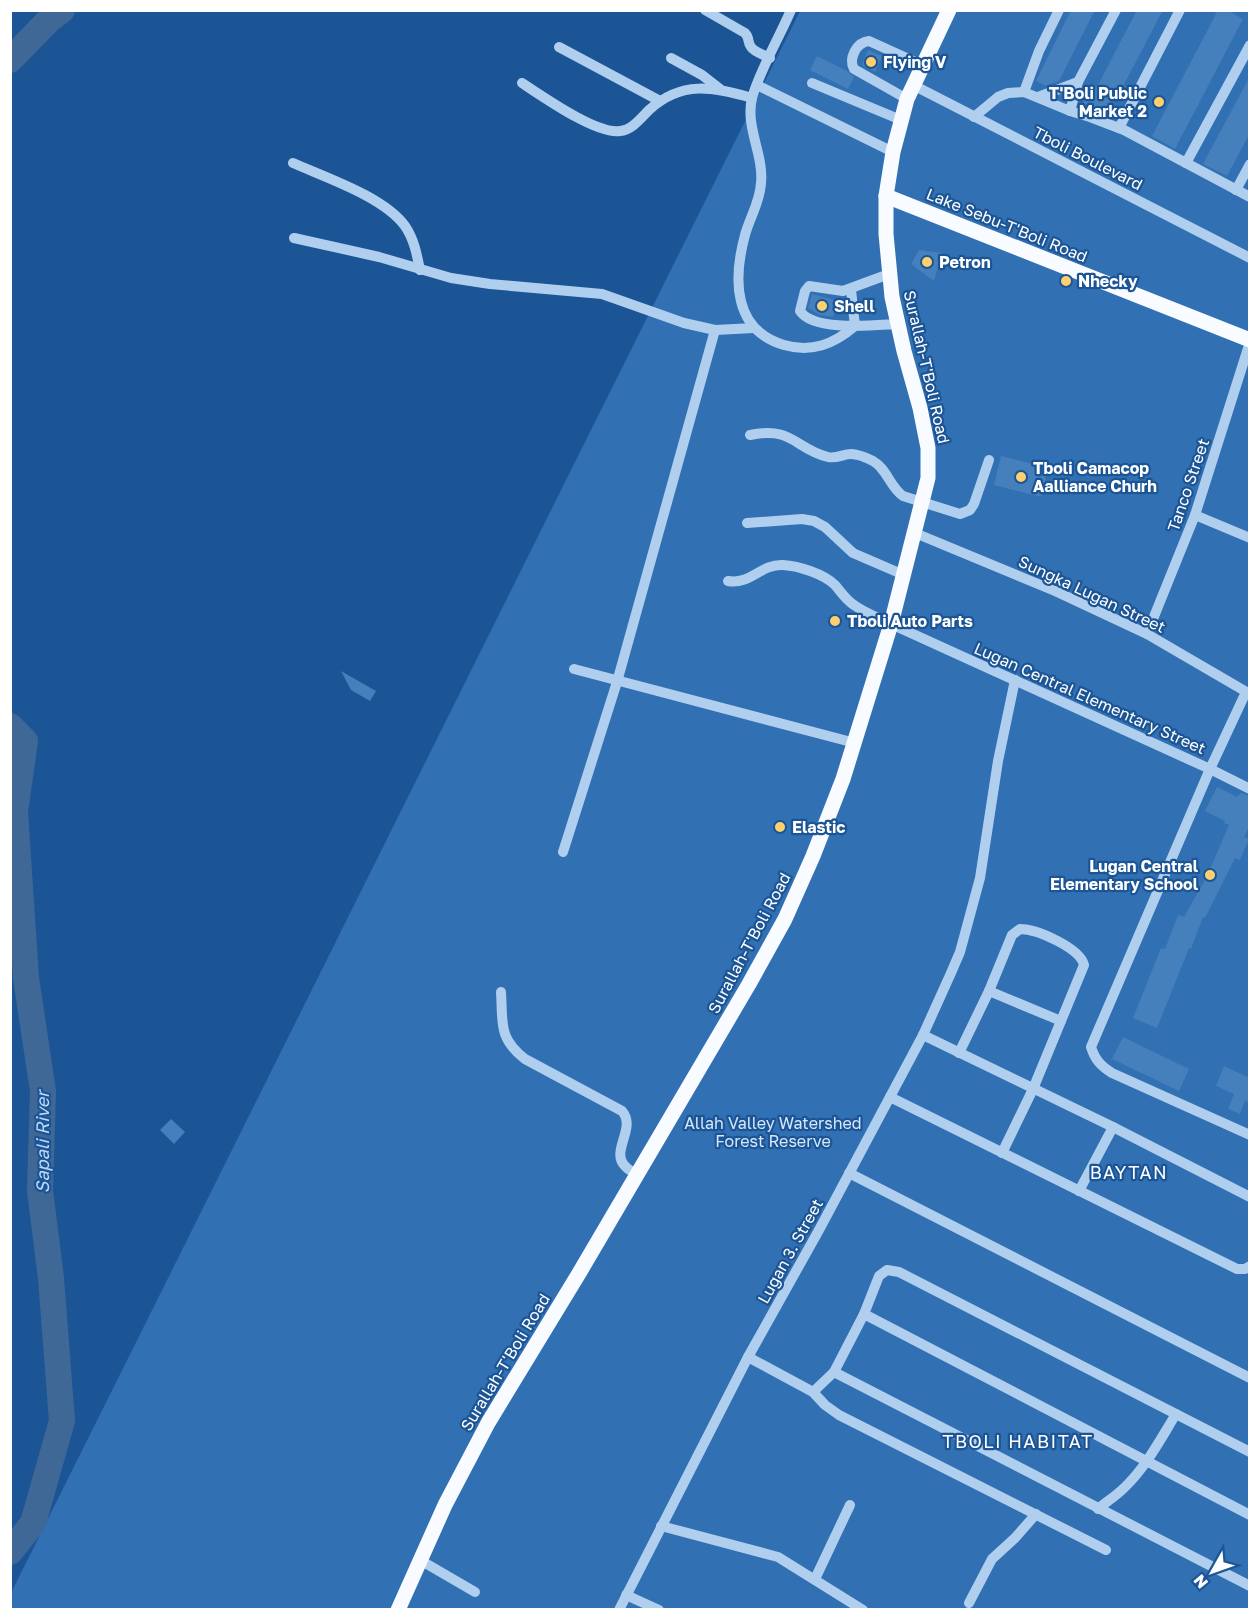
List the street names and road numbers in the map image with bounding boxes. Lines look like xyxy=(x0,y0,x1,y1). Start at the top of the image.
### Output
street label: Tboli Boulevard xyxy=(1030,122,1146,194)
street label: Lake Sebu-T'Boli Road xyxy=(924,184,1090,266)
street label: Surallah-T'Boli Road xyxy=(900,288,954,446)
street label: Tanco Street xyxy=(1163,436,1213,534)
street label: Sungka Lugan Street xyxy=(1015,551,1169,637)
street label: Lugan Central Elementary Street xyxy=(971,638,1209,758)
street label: Surallah-T'Boli Road xyxy=(703,869,795,1017)
street label: Lugan 3. Street xyxy=(753,1195,827,1307)
street label: Surallah-T'Boli Road xyxy=(456,1290,554,1434)

